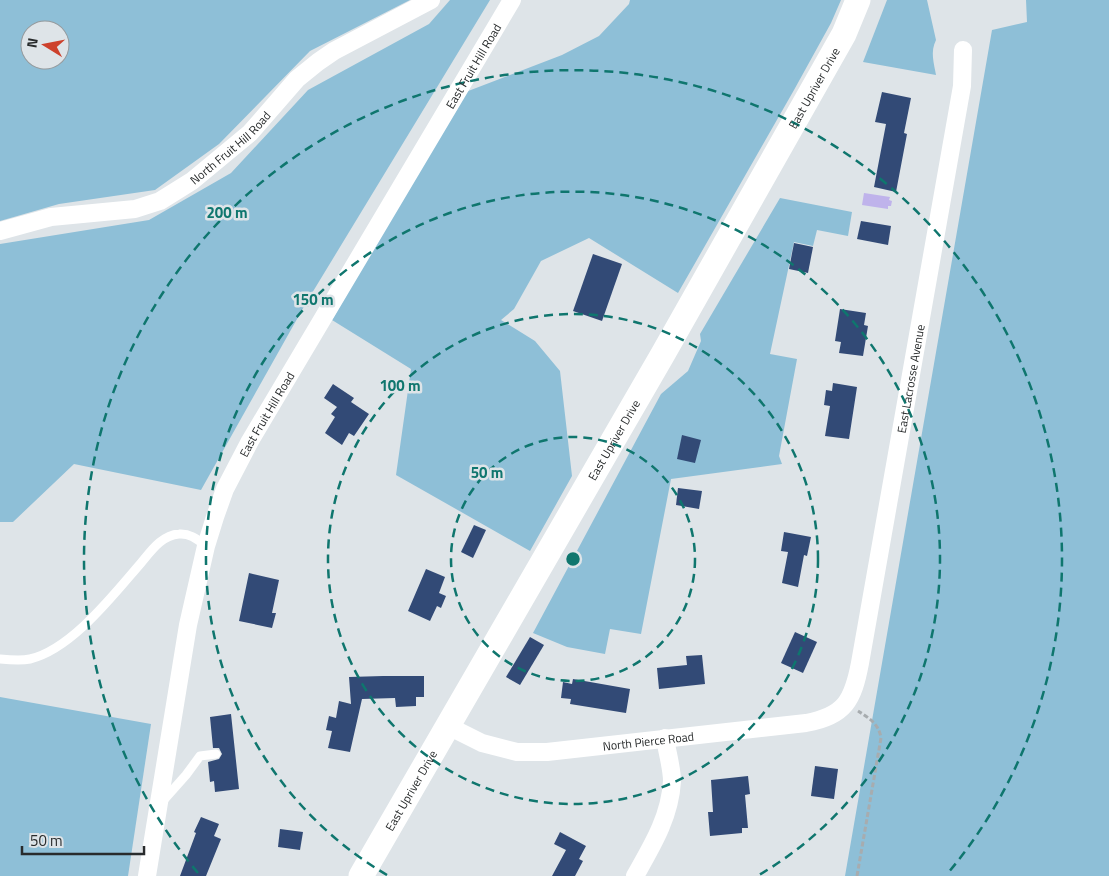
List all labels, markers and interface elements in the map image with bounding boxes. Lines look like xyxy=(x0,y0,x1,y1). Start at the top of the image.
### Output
north arrow xyxy=(20,20,70,70)
street label: East Fruit Hill Road xyxy=(440,20,506,112)
text: N xyxy=(21,36,43,49)
street label: East Upriver Drive xyxy=(783,44,844,132)
street label: North Fruit Hill Road xyxy=(185,106,275,189)
text: 200 m xyxy=(206,201,248,224)
text: 150 m xyxy=(292,288,334,311)
street label: East Lacrosse Avenue xyxy=(891,323,929,434)
street label: East Fruit Hill Road xyxy=(234,368,299,460)
text: 100 m xyxy=(379,374,421,397)
street label: East Upriver Drive xyxy=(582,396,644,484)
text: 50 m xyxy=(471,461,503,484)
centre of rings xyxy=(564,550,582,568)
street label: North Pierce Road xyxy=(602,726,695,755)
street label: East Upriver Drive xyxy=(380,746,442,834)
scale bar xyxy=(22,824,145,856)
text: 50 m xyxy=(30,829,63,852)

